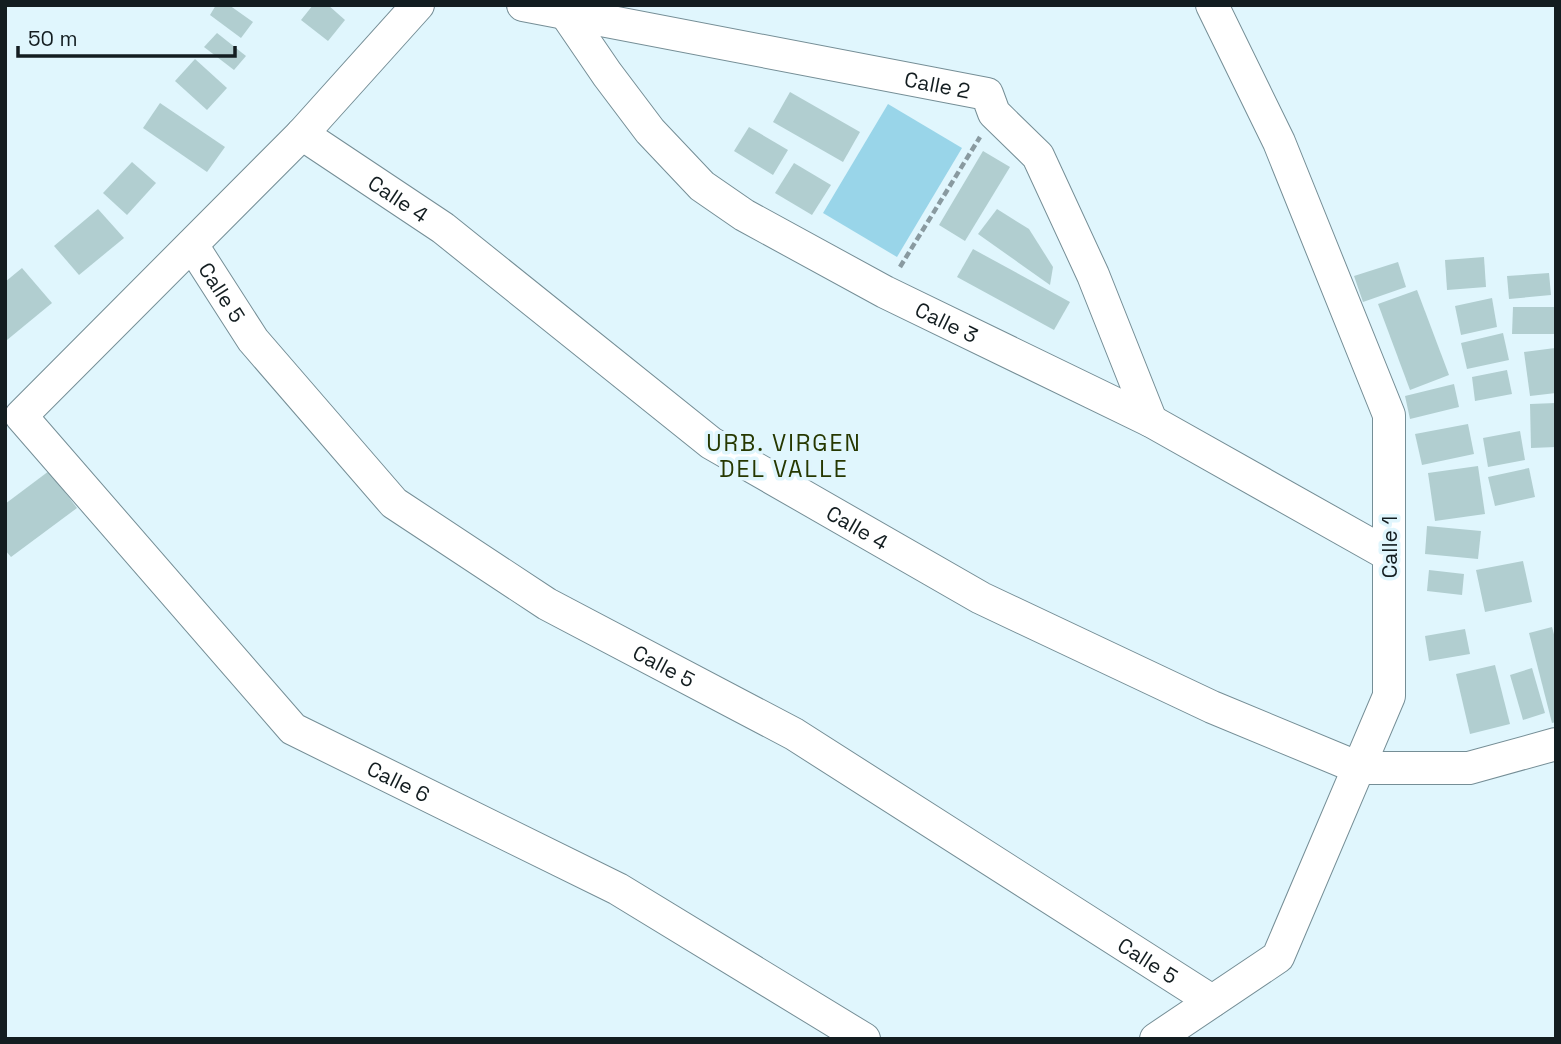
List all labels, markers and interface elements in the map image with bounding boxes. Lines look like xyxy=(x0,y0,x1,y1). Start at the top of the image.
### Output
scale bar xyxy=(18,14,234,58)
text: 50 m xyxy=(28,25,78,52)
street label: Calle 2 xyxy=(902,65,973,104)
street label: Calle 4 xyxy=(363,169,434,228)
street label: Calle 5 xyxy=(193,257,252,327)
street label: Calle 3 xyxy=(911,295,982,349)
district label: URB. VIRGEN DEL VALLE xyxy=(706,428,862,484)
street label: Calle 4 xyxy=(822,499,893,555)
street label: Calle 1 xyxy=(1376,516,1403,578)
street label: Calle 5 xyxy=(628,638,700,693)
street label: Calle 6 xyxy=(363,754,434,808)
street label: Calle 5 xyxy=(1113,931,1183,989)

